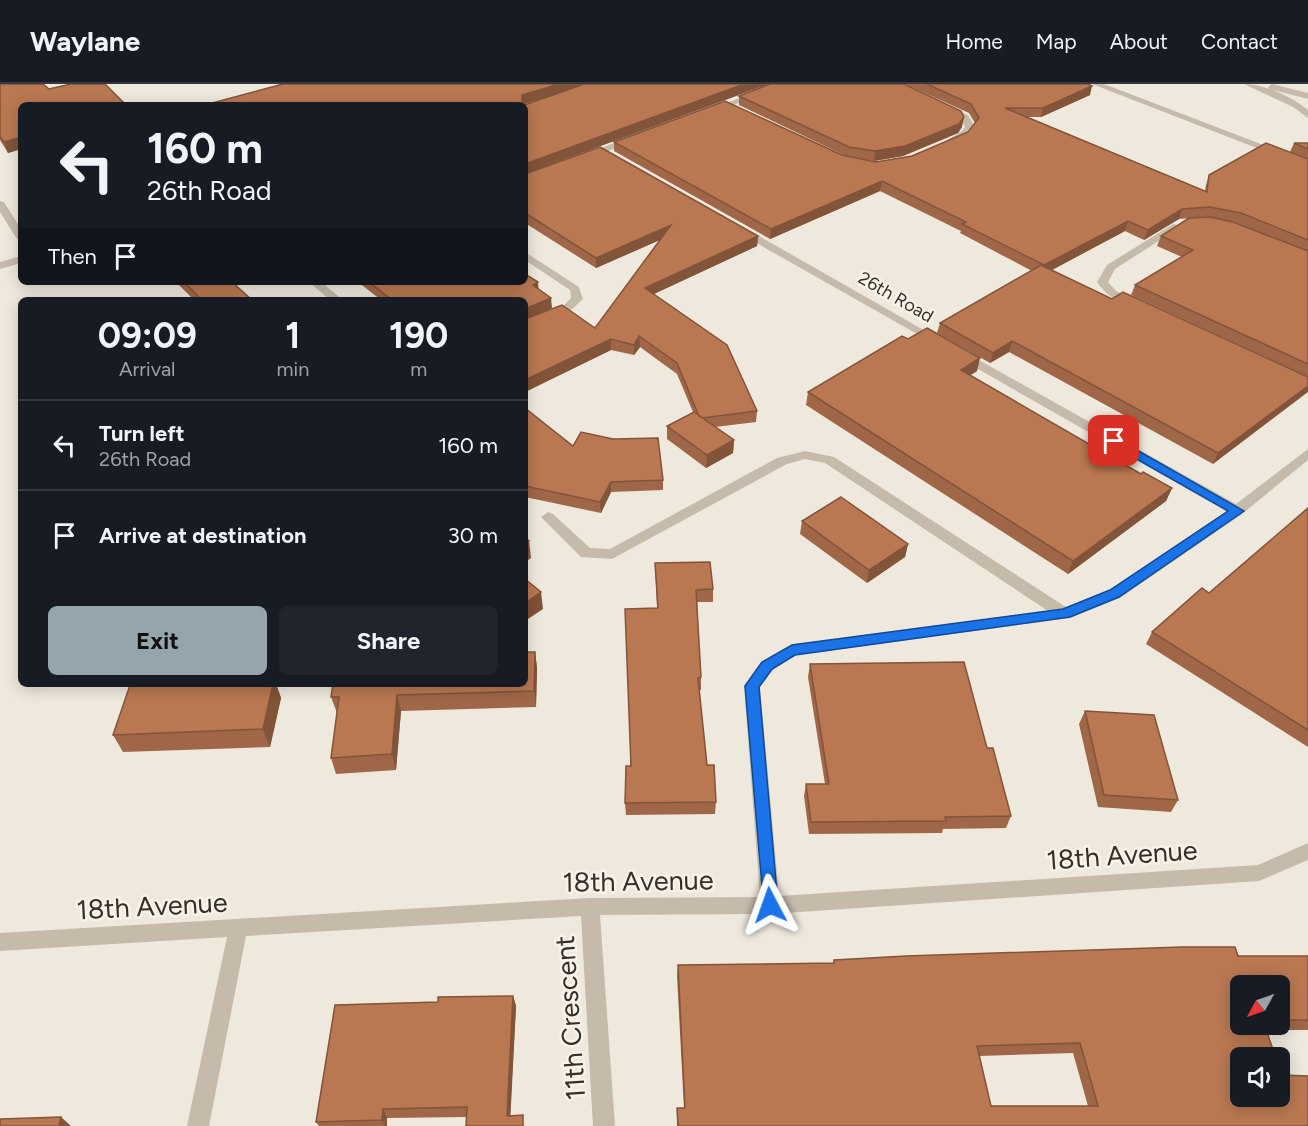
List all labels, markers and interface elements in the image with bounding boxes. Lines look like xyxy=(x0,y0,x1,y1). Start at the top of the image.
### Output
text: Waylane xyxy=(30,24,140,58)
text: Home xyxy=(946,29,1003,54)
text: Map xyxy=(1036,29,1077,54)
text: About xyxy=(1110,29,1168,54)
text: Contact xyxy=(1201,29,1278,54)
text: 160 m xyxy=(147,123,263,174)
icon: left xyxy=(48,126,126,204)
text: 26th Road xyxy=(147,174,271,207)
icon: arrive xyxy=(109,240,142,273)
text: Then xyxy=(48,243,97,270)
street label: 26th Road xyxy=(855,267,937,327)
text: 09:09 xyxy=(98,314,197,357)
text: 1 xyxy=(285,314,301,357)
text: 190 xyxy=(389,314,448,357)
text: Arrival xyxy=(119,357,175,381)
text: min xyxy=(277,357,309,381)
text: m xyxy=(410,357,427,381)
pin xyxy=(1088,415,1139,466)
text: Turn left xyxy=(99,420,185,447)
icon: arrive xyxy=(1097,424,1130,457)
icon: left xyxy=(48,429,81,462)
text: 160 m xyxy=(438,432,498,459)
text: 26th Road xyxy=(99,447,191,471)
icon: arrive xyxy=(48,519,81,552)
text: Arrive at destination xyxy=(99,522,307,549)
text: 30 m xyxy=(448,522,498,549)
button: Exit xyxy=(48,606,267,675)
button: Share xyxy=(279,606,498,675)
street label: 18th Avenue xyxy=(1046,833,1198,877)
street label: 18th Avenue xyxy=(562,863,714,899)
position arrow xyxy=(738,873,802,937)
street label: 18th Avenue xyxy=(76,886,228,926)
street label: 11th Crescent xyxy=(548,935,592,1101)
north arrow xyxy=(1230,975,1290,1035)
map controls xyxy=(1230,975,1290,1107)
button: sound xyxy=(1230,1047,1290,1107)

